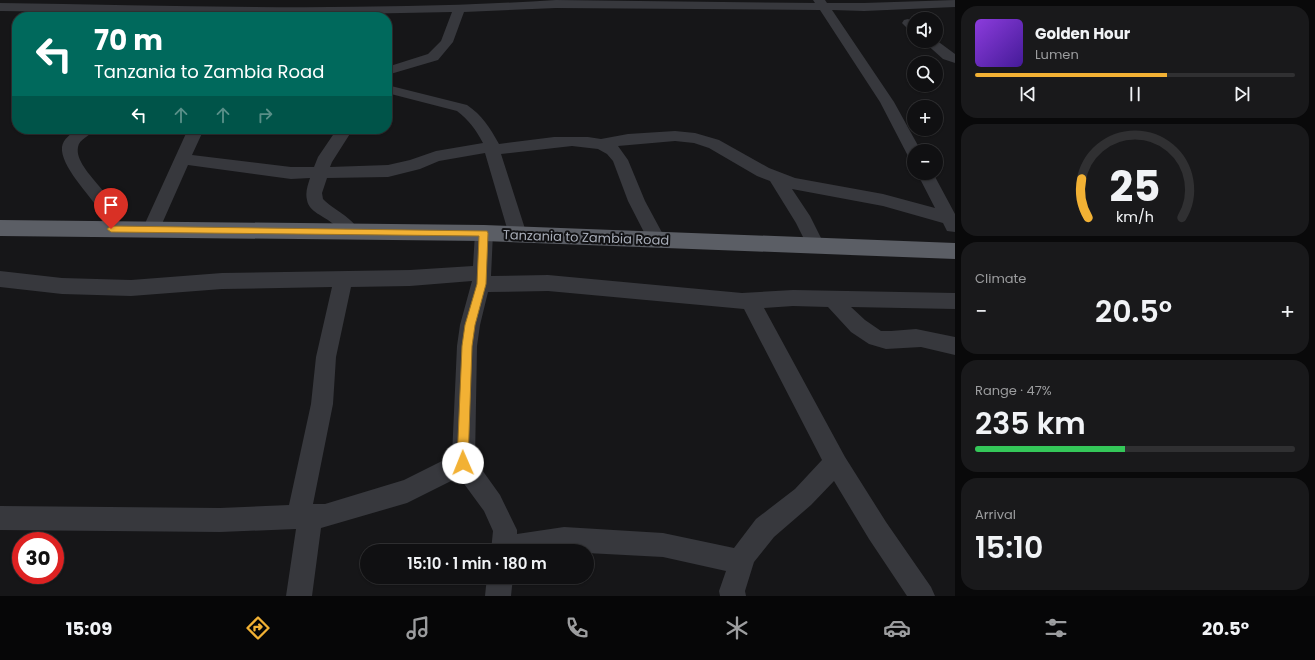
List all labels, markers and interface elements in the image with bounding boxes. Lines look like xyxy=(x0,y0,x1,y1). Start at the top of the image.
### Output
map controls xyxy=(907,12,943,180)
button: sound xyxy=(907,12,943,48)
text: 70 m xyxy=(94,21,163,60)
text: Golden Hour xyxy=(1035,23,1130,44)
icon: left xyxy=(28,28,80,80)
text: Lumen xyxy=(1035,45,1079,64)
button: search xyxy=(907,56,943,92)
text: Tanzania to Zambia Road xyxy=(94,59,324,84)
icon: previous xyxy=(1017,83,1039,105)
icon: pause xyxy=(1124,83,1146,105)
icon: next xyxy=(1231,83,1253,105)
button: + xyxy=(907,100,943,136)
icon: left xyxy=(128,104,150,126)
icon: ahead xyxy=(170,104,192,126)
icon: ahead xyxy=(212,104,234,126)
icon: right xyxy=(254,104,276,126)
button: − xyxy=(907,144,943,180)
text: 25 xyxy=(1110,157,1160,216)
pin xyxy=(94,188,128,229)
icon: arrive xyxy=(100,194,122,216)
text: km/h xyxy=(1116,207,1154,227)
street label: Tanzania to Zambia Road xyxy=(502,225,669,250)
text: Climate xyxy=(975,269,1026,288)
text: 20.5° xyxy=(1095,290,1172,333)
text: − xyxy=(975,296,987,327)
text: + xyxy=(1280,296,1295,327)
text: Range · 47% xyxy=(975,381,1052,400)
text: 235 km xyxy=(975,402,1086,445)
position arrow xyxy=(442,442,484,484)
text: Arrival xyxy=(975,505,1016,524)
text: 15:10 xyxy=(975,526,1043,569)
speed limit sign: 30 xyxy=(12,532,64,584)
text: 15:10 · 1 min · 180 m xyxy=(407,553,547,574)
icon: directions xyxy=(244,614,272,642)
icon: music xyxy=(404,614,432,642)
icon: phone xyxy=(563,614,591,642)
icon: climate xyxy=(723,614,751,642)
icon: car xyxy=(883,614,911,642)
icon: filters xyxy=(1042,614,1070,642)
text: 15:09 xyxy=(66,616,112,641)
text: 20.5° xyxy=(1202,616,1249,641)

